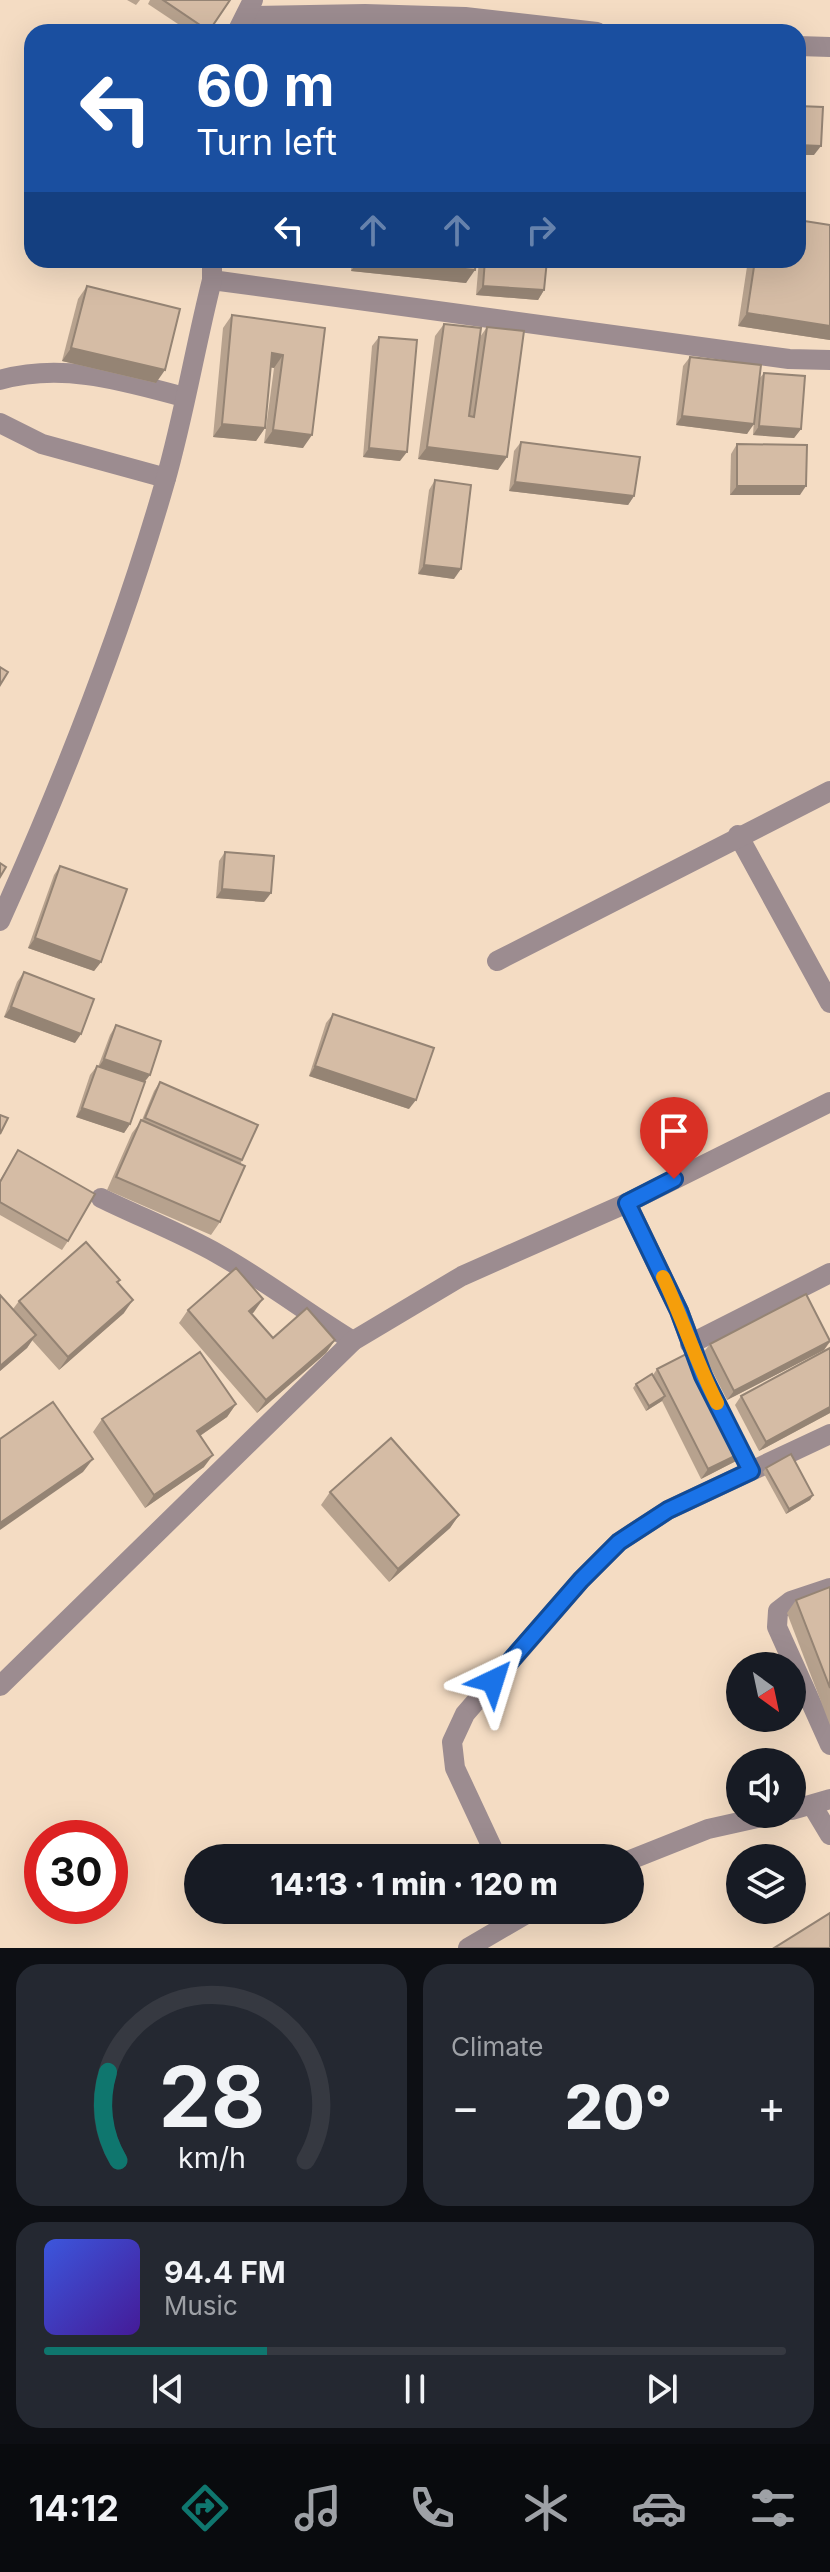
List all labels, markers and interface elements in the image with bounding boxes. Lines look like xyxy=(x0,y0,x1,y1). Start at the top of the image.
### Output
text: 60 m xyxy=(196,52,335,120)
icon: left xyxy=(64,56,168,160)
text: Turn left xyxy=(196,120,337,164)
icon: left xyxy=(267,208,311,252)
icon: ahead xyxy=(351,208,395,252)
icon: ahead xyxy=(435,208,479,252)
icon: right xyxy=(519,208,563,252)
pin xyxy=(640,1097,708,1179)
icon: arrive xyxy=(652,1109,696,1153)
position arrow xyxy=(451,1639,535,1723)
north arrow xyxy=(726,1652,806,1732)
map controls xyxy=(726,1652,806,1924)
button: sound xyxy=(726,1748,806,1828)
speed limit sign: 30 xyxy=(24,1820,128,1924)
button: layers xyxy=(726,1844,806,1924)
text: 14:13 · 1 min · 120 m xyxy=(270,1866,558,1902)
text: Climate xyxy=(451,2031,543,2062)
text: 28 xyxy=(158,2046,265,2147)
text: 20° xyxy=(565,2071,672,2143)
text: − xyxy=(451,2080,480,2134)
text: + xyxy=(757,2080,786,2134)
text: km/h xyxy=(178,2140,245,2175)
text: 94.4 FM xyxy=(164,2254,286,2290)
text: Music xyxy=(164,2290,238,2321)
icon: previous xyxy=(146,2367,190,2411)
icon: pause xyxy=(393,2367,437,2411)
icon: next xyxy=(640,2367,684,2411)
icon: directions xyxy=(177,2480,233,2536)
icon: music xyxy=(290,2480,346,2536)
icon: phone xyxy=(404,2480,460,2536)
icon: climate xyxy=(518,2480,574,2536)
icon: car xyxy=(631,2480,687,2536)
icon: filters xyxy=(745,2480,801,2536)
text: 14:12 xyxy=(29,2486,119,2530)

